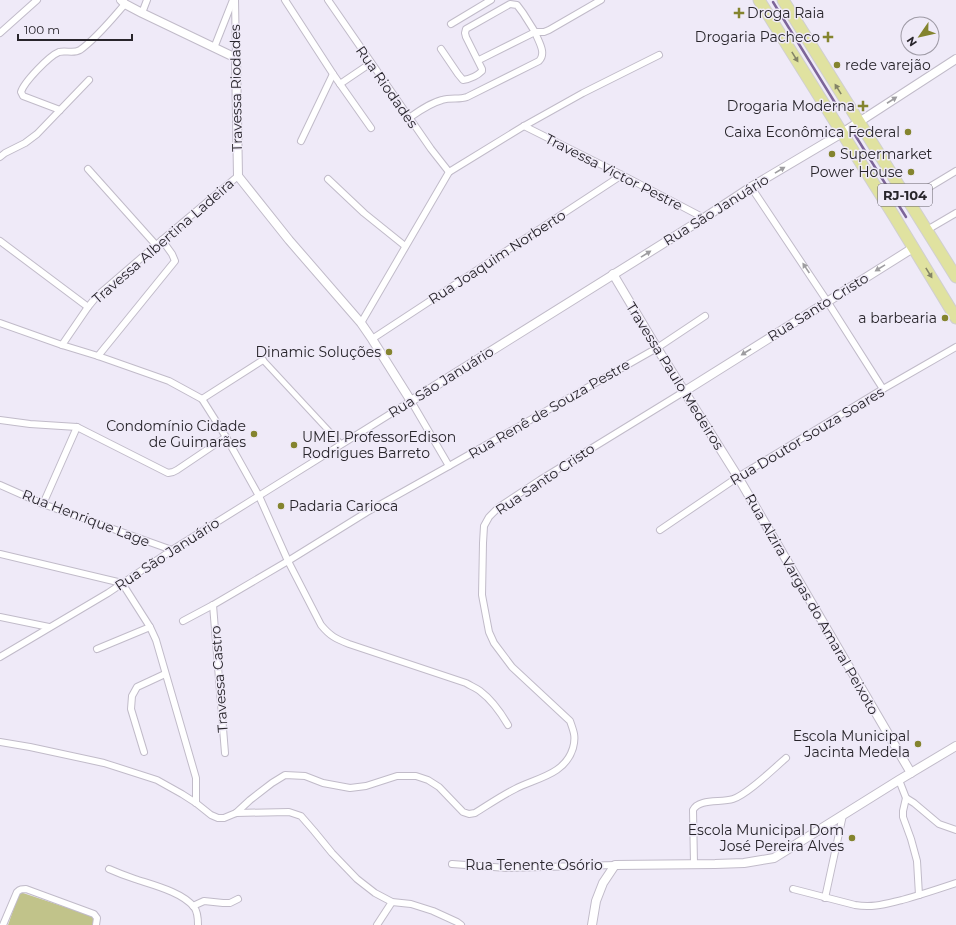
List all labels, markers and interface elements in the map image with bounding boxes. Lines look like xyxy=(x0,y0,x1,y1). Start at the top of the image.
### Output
place label: Droga Raia xyxy=(747,4,825,22)
marker: Droga Raia xyxy=(734,8,744,18)
scale bar xyxy=(18,16,132,42)
north arrow xyxy=(900,16,940,56)
text: 100 m xyxy=(24,22,60,37)
street label: Travessa Riodades xyxy=(226,24,246,152)
place label: Drogaria Pacheco xyxy=(695,28,820,46)
marker: Drogaria Pacheco xyxy=(823,32,833,42)
text: N xyxy=(903,34,920,49)
street label: Rua Riodades xyxy=(352,42,422,132)
one-way arrow xyxy=(791,51,798,63)
place label: rede varejão xyxy=(845,56,931,74)
marker: rede varejão xyxy=(832,60,842,70)
one-way arrow xyxy=(834,84,842,94)
place label: Drogaria Moderna xyxy=(727,97,855,115)
one-way arrow xyxy=(886,97,898,104)
marker: Drogaria Moderna xyxy=(858,101,868,111)
place label: Caixa Econômica Federal xyxy=(724,123,900,141)
marker: Caixa Econômica Federal xyxy=(903,127,913,137)
street label: Travessa Victor Pestre xyxy=(542,129,686,215)
place label: Supermarket xyxy=(840,145,933,163)
marker: Supermarket xyxy=(827,149,837,159)
place label: Power House xyxy=(810,163,903,181)
one-way arrow xyxy=(774,166,786,173)
marker: Power House xyxy=(906,167,916,177)
street label: Rua São Januário xyxy=(660,170,772,250)
street label: Travessa Albertina Ladeira xyxy=(88,174,238,308)
road number: RJ-104 xyxy=(878,184,932,206)
street label: Rua Joaquim Norberto xyxy=(425,206,569,308)
one-way arrow xyxy=(640,250,652,257)
one-way arrow xyxy=(802,263,810,273)
one-way arrow xyxy=(875,264,885,272)
one-way arrow xyxy=(925,267,932,279)
street label: Rua Santo Cristo xyxy=(764,269,872,345)
street label: Travessa Paulo Medeiros xyxy=(622,299,728,453)
place label: a barbearia xyxy=(858,309,937,327)
marker: a barbearia xyxy=(940,313,950,323)
street label: Rua São Januário xyxy=(385,342,497,422)
place label: Dinamic Soluções xyxy=(255,343,381,361)
marker: Dinamic Soluções xyxy=(384,347,394,357)
one-way arrow xyxy=(741,348,751,356)
street label: Rua Renê de Souza Pestre xyxy=(465,355,633,463)
street label: Rua Doutor Souza Soares xyxy=(727,383,888,489)
place label: Condomínio Cidade de Guimarães xyxy=(106,417,246,451)
place label: UMEI ProfessorEdison Rodrigues Barreto xyxy=(302,428,456,462)
marker: Condomínio Cidade de Guimarães xyxy=(249,429,259,439)
street label: Rua Santo Cristo xyxy=(492,439,598,519)
marker: UMEI ProfessorEdison Rodrigues Barreto xyxy=(289,440,299,450)
street label: Rua Henrique Lage xyxy=(19,485,153,551)
street label: Rua Alzira Vargas do Amaral Peixoto xyxy=(741,490,883,718)
place label: Padaria Carioca xyxy=(289,497,398,515)
marker: Padaria Carioca xyxy=(276,501,286,511)
street label: Rua São Januário xyxy=(111,513,223,595)
street label: Travessa Castro xyxy=(206,625,232,733)
place label: Escola Municipal Jacinta Medela xyxy=(793,727,910,761)
marker: Escola Municipal Jacinta Medela xyxy=(913,739,923,749)
place label: Escola Municipal Dom José Pereira Alves xyxy=(688,821,844,855)
marker: Escola Municipal Dom José Pereira Alves xyxy=(847,833,857,843)
street label: Rua Tenente Osório xyxy=(465,856,603,874)

